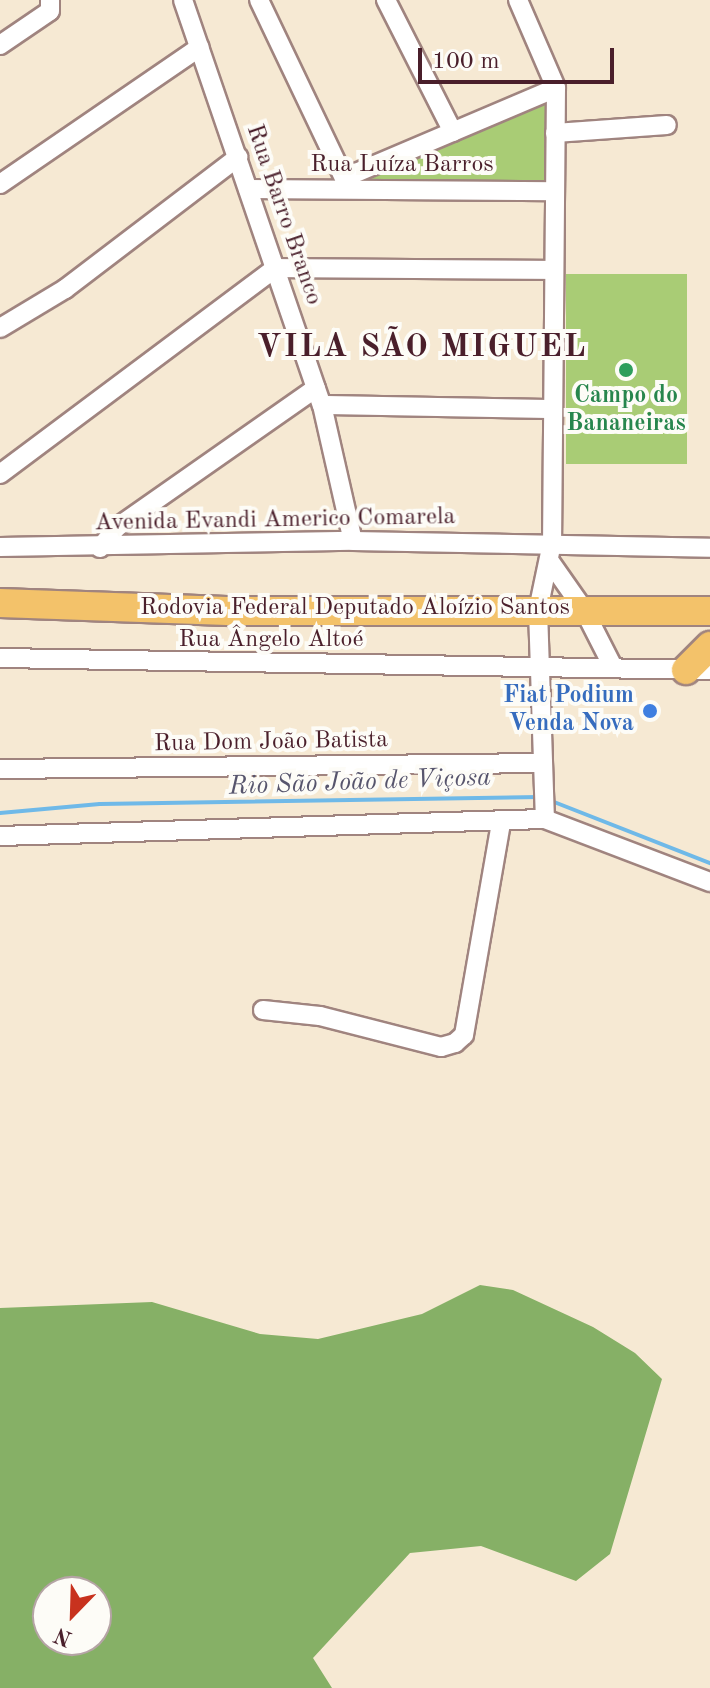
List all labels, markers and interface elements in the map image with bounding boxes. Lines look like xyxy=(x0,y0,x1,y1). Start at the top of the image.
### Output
scale bar xyxy=(422,32,618,82)
text: 100 m xyxy=(432,50,500,74)
street label: Rua Barro Branco xyxy=(239,121,327,309)
street label: Rua Luíza Barros xyxy=(310,152,494,180)
district label: VILA SÃO MIGUEL xyxy=(257,329,587,367)
marker: Campo do Bananeiras xyxy=(617,361,635,379)
place label: Campo do Bananeiras xyxy=(566,383,686,439)
street label: Avenida Evandi Americo Comarela xyxy=(94,503,456,539)
street label: Rodovia Federal Deputado Aloízio Santos xyxy=(140,595,570,623)
street label: Rua Ângelo Altoé xyxy=(178,627,364,655)
place label: Fiat Podium Venda Nova xyxy=(503,683,634,739)
marker: Fiat Podium Venda Nova xyxy=(641,702,659,720)
street label: Rua Dom João Batista xyxy=(154,727,388,759)
water label: Rio São João de Viçosa xyxy=(228,763,492,803)
north arrow xyxy=(32,1576,112,1656)
text: N xyxy=(51,1623,75,1650)

